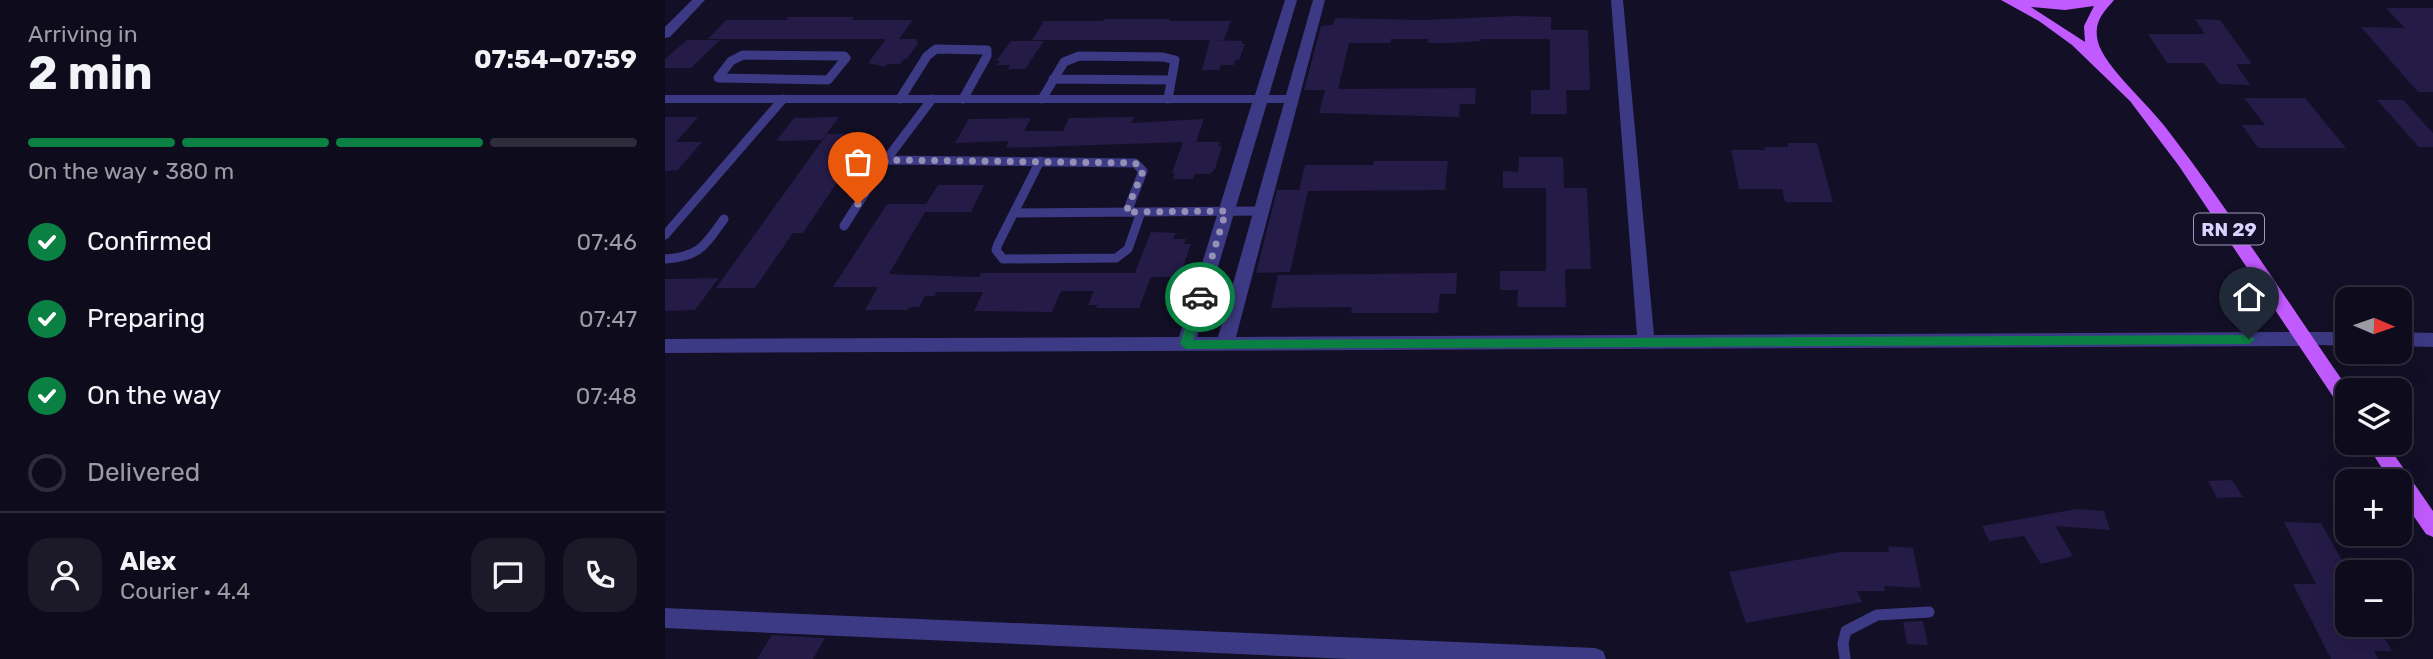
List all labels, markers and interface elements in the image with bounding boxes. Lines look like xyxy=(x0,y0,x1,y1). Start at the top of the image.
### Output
text: Arriving in xyxy=(28,20,138,48)
text: 07:54–07:59 xyxy=(474,44,637,75)
text: 2 min xyxy=(28,46,153,101)
pin xyxy=(828,132,888,204)
icon: bag xyxy=(839,143,877,181)
text: On the way · 380 m xyxy=(28,157,234,185)
road number: RN 29 xyxy=(2194,214,2264,244)
icon: check xyxy=(28,223,66,261)
text: Confirmed xyxy=(87,226,212,257)
text: 07:46 xyxy=(577,228,637,256)
courier xyxy=(1165,262,1235,332)
pin xyxy=(2219,267,2279,339)
icon: car xyxy=(1181,278,1219,316)
icon: home xyxy=(2230,278,2268,316)
north arrow xyxy=(2335,287,2411,364)
map controls xyxy=(2335,287,2412,637)
icon: check xyxy=(28,300,66,338)
text: Preparing xyxy=(87,303,205,334)
text: 07:47 xyxy=(579,305,637,333)
icon: check xyxy=(28,377,66,415)
button: layers xyxy=(2335,378,2412,455)
text: On the way xyxy=(87,380,221,411)
text: 07:48 xyxy=(576,382,637,410)
text: Delivered xyxy=(87,457,200,488)
button: + xyxy=(2335,469,2412,546)
button: person xyxy=(28,538,102,612)
button: chat xyxy=(471,538,545,612)
button: phone xyxy=(563,538,637,612)
text: Alex xyxy=(120,546,176,577)
button: − xyxy=(2335,560,2412,637)
text: Courier · 4.4 xyxy=(120,577,250,605)

